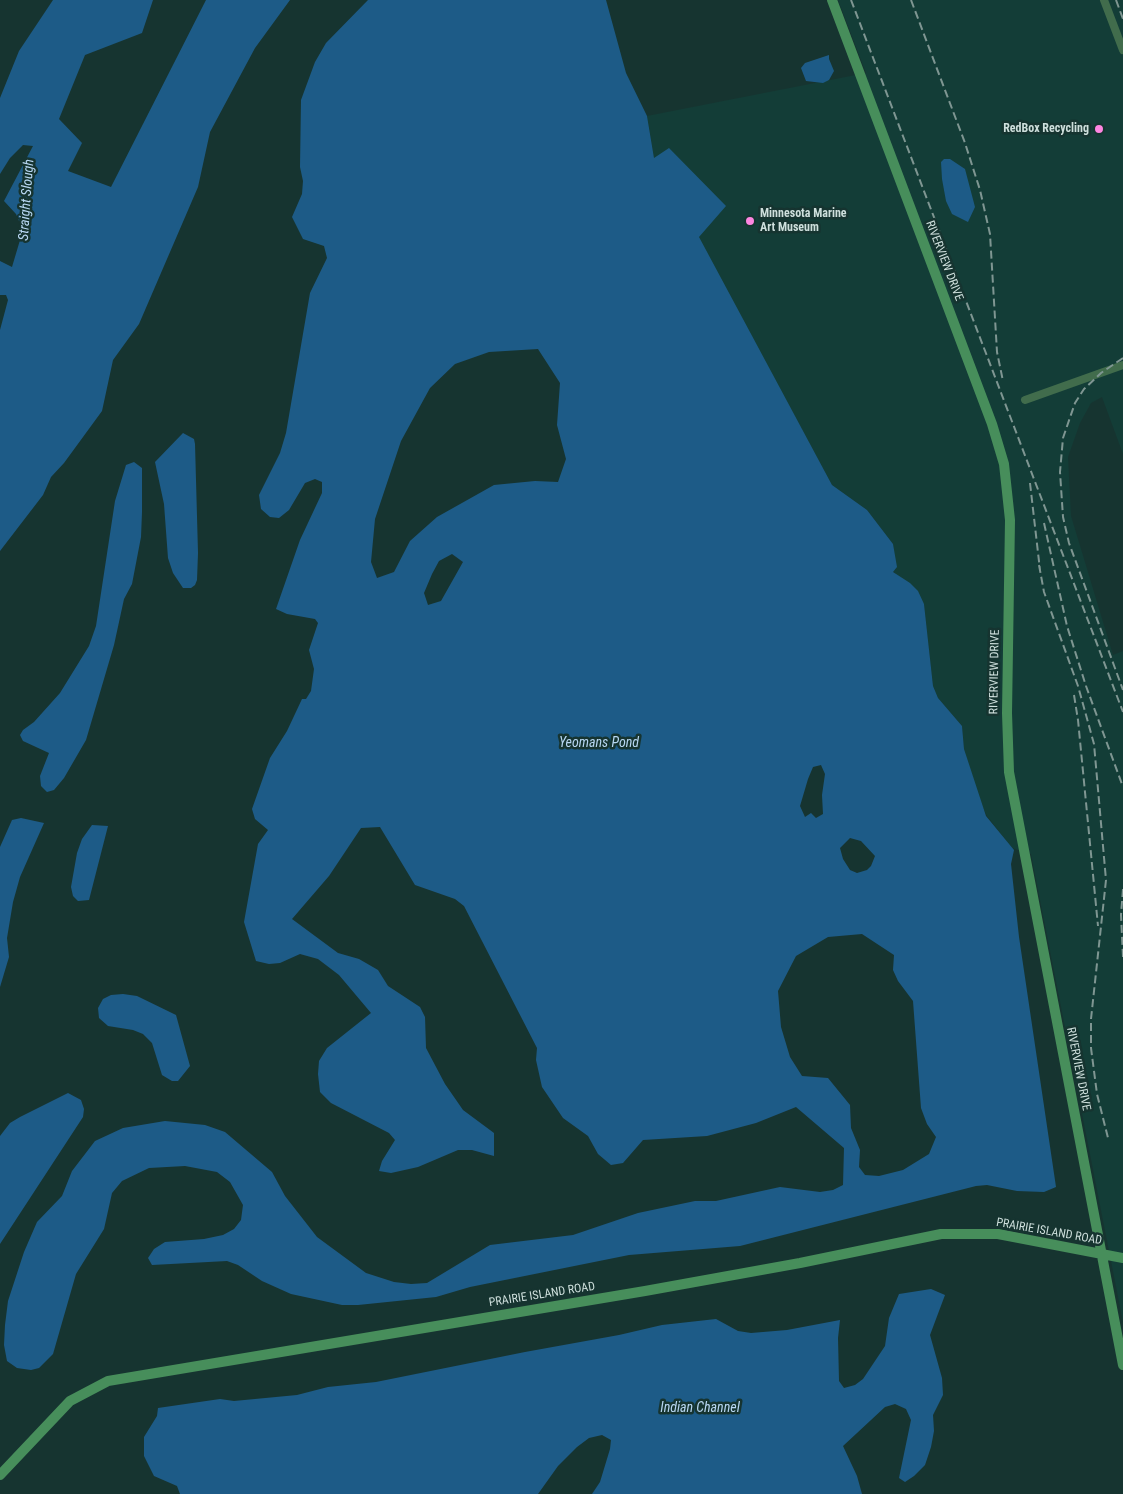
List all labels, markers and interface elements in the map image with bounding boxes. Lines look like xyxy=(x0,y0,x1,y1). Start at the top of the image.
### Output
place label: RedBox Recycling xyxy=(1003,122,1089,136)
marker: RedBox Recycling xyxy=(1093,123,1105,135)
water label: Straight Slough xyxy=(16,159,38,241)
place label: Minnesota Marine Art Museum xyxy=(760,207,847,235)
marker: Minnesota Marine Art Museum xyxy=(744,215,756,227)
street label: RIVERVIEW DRIVE xyxy=(922,219,966,303)
street label: RIVERVIEW DRIVE xyxy=(987,629,1003,715)
water label: Yeomans Pond xyxy=(559,735,639,751)
street label: RIVERVIEW DRIVE xyxy=(1063,1026,1093,1112)
street label: PRAIRIE ISLAND ROAD xyxy=(995,1216,1103,1248)
street label: PRAIRIE ISLAND ROAD xyxy=(488,1279,596,1311)
water label: Indian Channel xyxy=(660,1400,740,1416)

